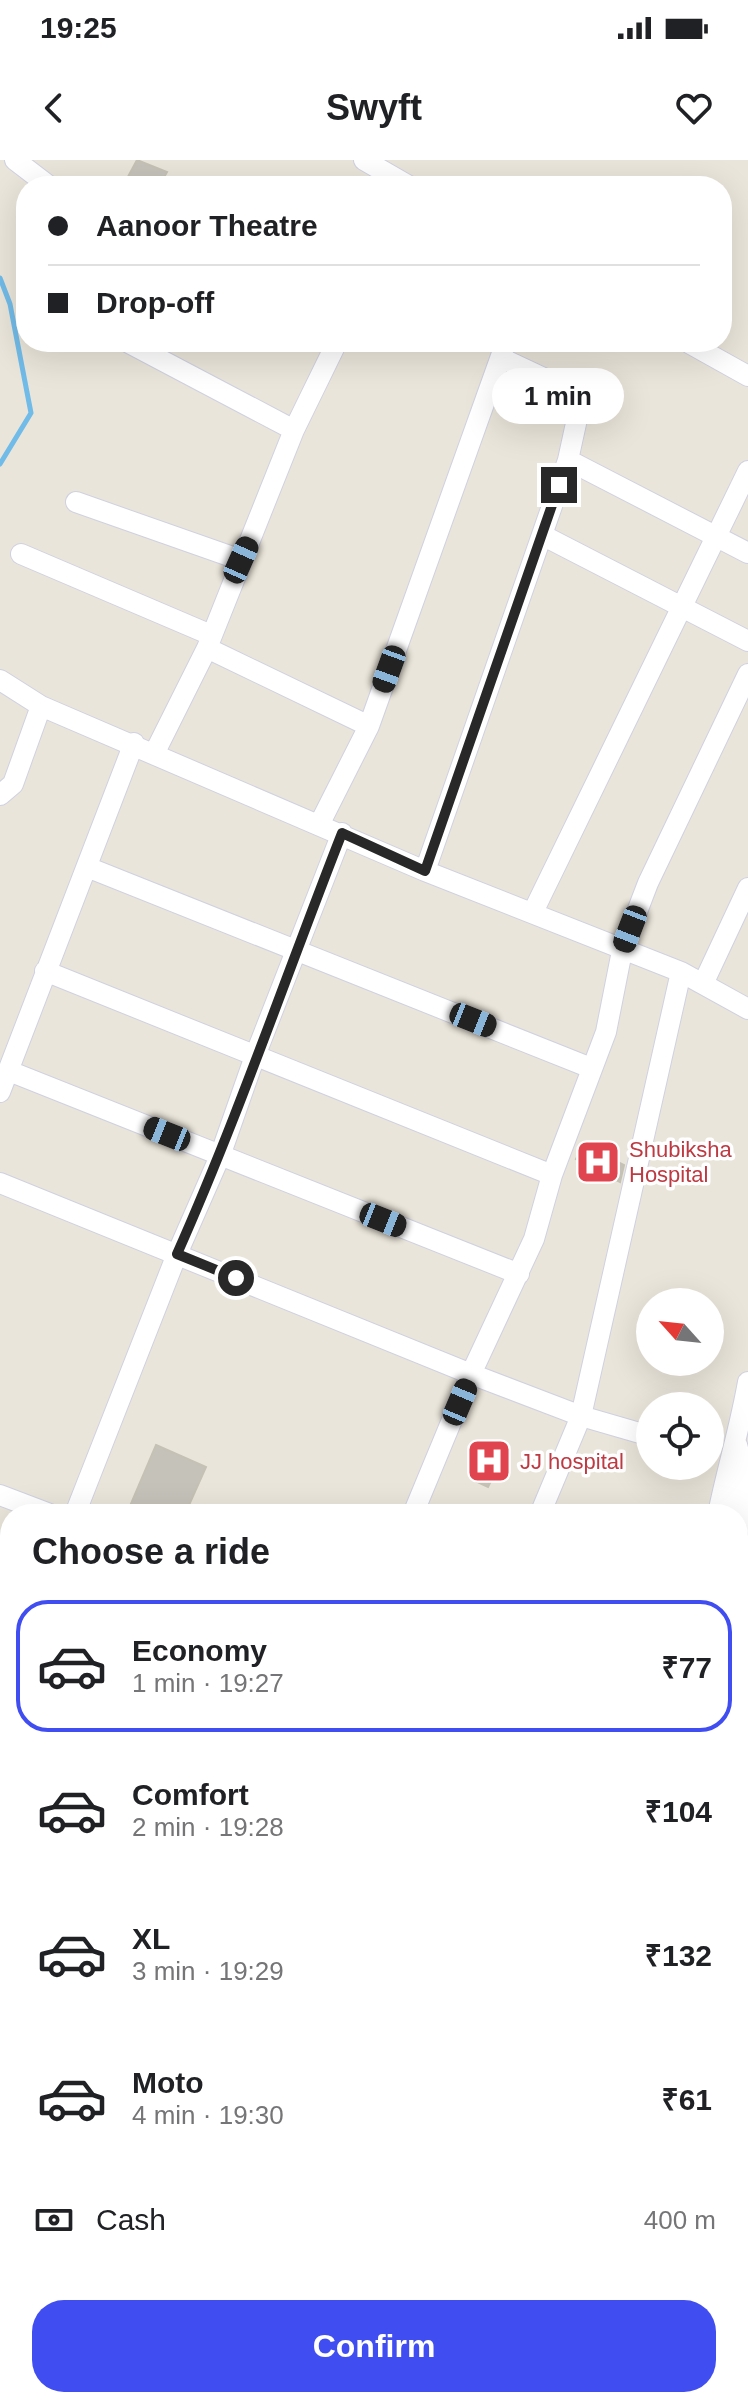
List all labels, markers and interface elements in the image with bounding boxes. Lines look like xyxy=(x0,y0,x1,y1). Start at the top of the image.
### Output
text: 19:25 xyxy=(40,11,117,44)
icon: back xyxy=(32,86,76,130)
icon: heart xyxy=(672,86,716,130)
text: Swyft xyxy=(326,87,422,128)
text: Aanoor Theatre xyxy=(96,209,318,242)
text: Drop-off xyxy=(96,286,214,319)
callout: 1 min xyxy=(493,369,625,425)
text: 1 min xyxy=(524,381,592,411)
route end xyxy=(541,467,577,503)
car xyxy=(220,533,262,587)
car xyxy=(370,642,408,696)
car xyxy=(610,902,650,956)
car xyxy=(446,1000,500,1040)
car xyxy=(140,1114,194,1154)
place label: Shubiksha Hospital xyxy=(629,1137,733,1187)
hospital icon: Shubiksha Hospital xyxy=(574,1138,622,1186)
car xyxy=(356,1200,410,1240)
route start xyxy=(218,1260,254,1296)
north arrow xyxy=(636,1288,724,1376)
map controls xyxy=(636,1288,724,1480)
car xyxy=(440,1375,480,1429)
button: locate xyxy=(636,1392,724,1480)
hospital icon: JJ hospital xyxy=(465,1437,513,1485)
place label: JJ hospital xyxy=(520,1449,624,1474)
text: Choose a ride xyxy=(32,1531,270,1572)
icon: car xyxy=(36,1630,108,1702)
text: Economy xyxy=(132,1634,267,1667)
text: ₹77 xyxy=(661,1651,712,1684)
text: 1 min · 19:27 xyxy=(132,1668,284,1698)
icon: car xyxy=(36,1774,108,1846)
text: Comfort xyxy=(132,1778,249,1811)
text: ₹104 xyxy=(645,1795,712,1828)
text: 2 min · 19:28 xyxy=(132,1812,284,1842)
icon: car xyxy=(36,1918,108,1990)
text: XL xyxy=(132,1922,170,1955)
text: ₹132 xyxy=(645,1939,712,1972)
text: 3 min · 19:29 xyxy=(132,1956,284,1986)
icon: car xyxy=(36,2062,108,2134)
text: Moto xyxy=(132,2066,204,2099)
text: ₹61 xyxy=(661,2083,712,2116)
text: 4 min · 19:30 xyxy=(132,2100,284,2130)
icon: cash xyxy=(32,2198,76,2242)
text: Cash xyxy=(96,2203,166,2236)
text: 400 m xyxy=(644,2205,716,2235)
button: Confirm xyxy=(32,2300,716,2392)

